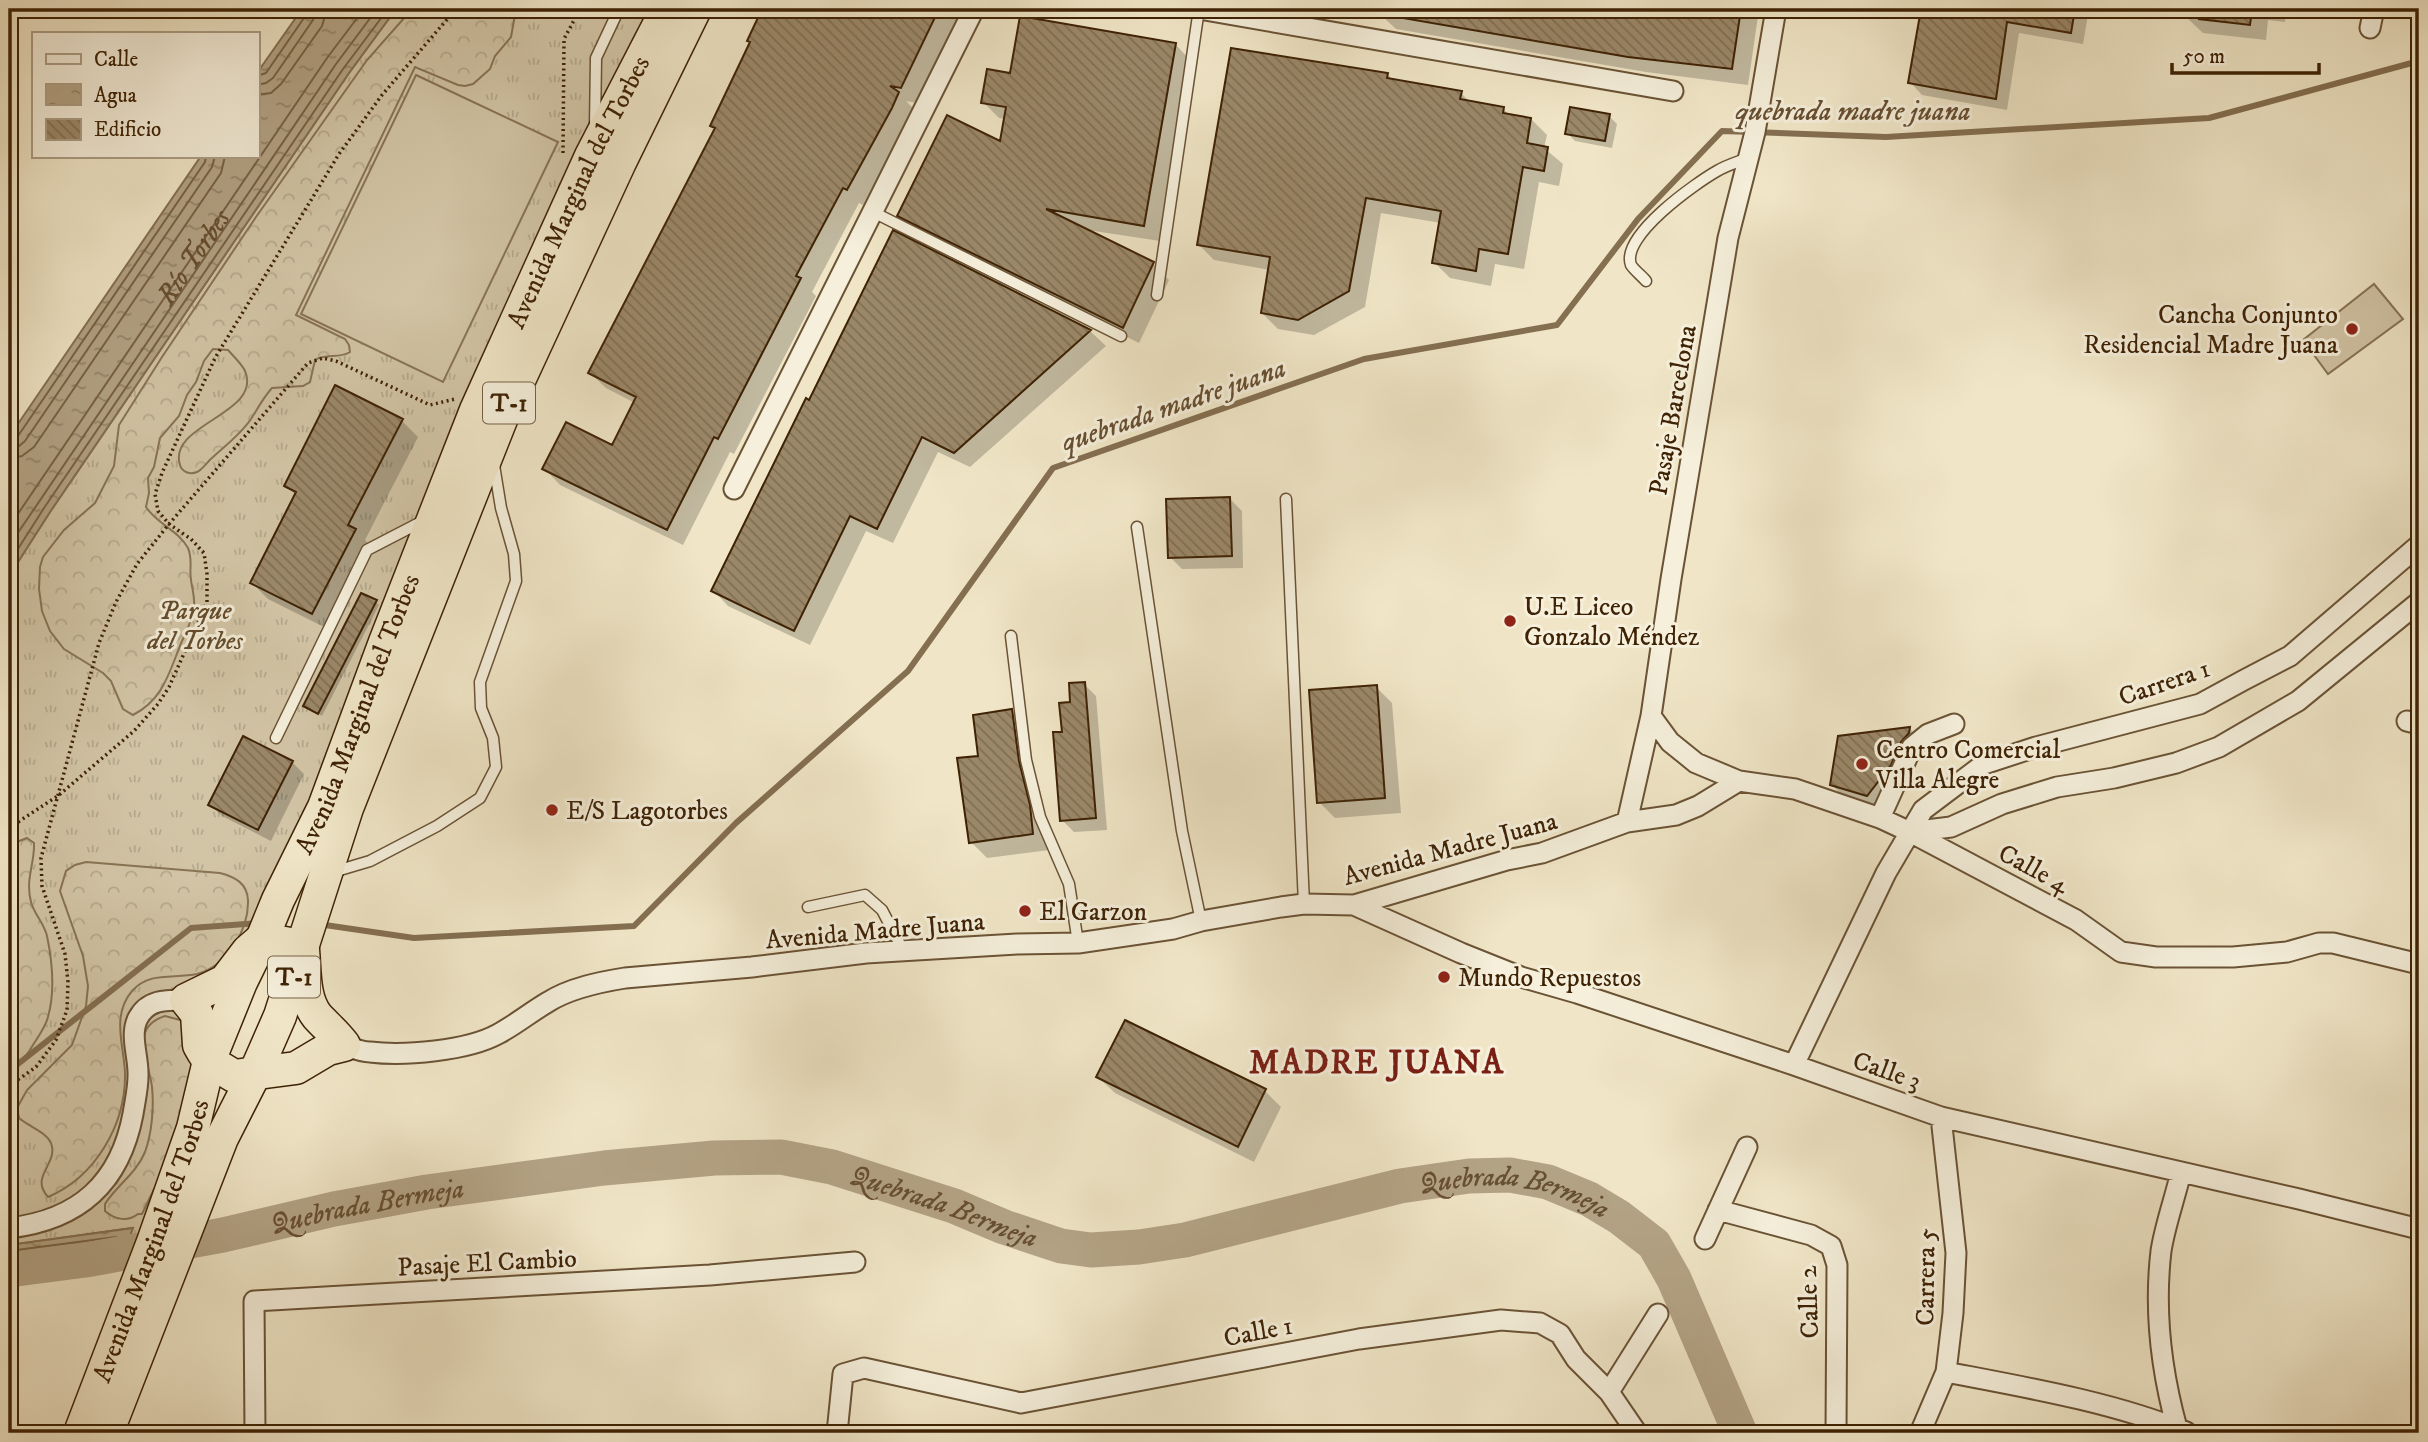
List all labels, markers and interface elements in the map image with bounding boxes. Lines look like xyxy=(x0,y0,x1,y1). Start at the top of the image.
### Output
legend xyxy=(32,32,259,158)
scale bar xyxy=(2172,32,2320,76)
text: 50 m xyxy=(2183,44,2225,70)
text: Calle xyxy=(94,47,138,73)
street label: Avenida Marginal del Torbes xyxy=(500,51,658,334)
text: Agua xyxy=(94,83,137,109)
water label: quebrada madre juana xyxy=(1734,94,1971,130)
text: Edificio xyxy=(94,117,161,143)
water label: Río Torbes xyxy=(148,202,239,313)
place label: Cancha Conjunto Residencial Madre Juana xyxy=(2083,299,2338,362)
marker: Cancha Conjunto Residencial Madre Juana xyxy=(2344,321,2360,337)
street label: Pasaje Barcelona xyxy=(1642,322,1705,498)
water label: quebrada madre juana xyxy=(1056,351,1291,462)
road number: T-1 xyxy=(483,382,535,424)
street label: Avenida Marginal del Torbes xyxy=(288,570,428,860)
place label: U.E Liceo Gonzalo Méndez xyxy=(1524,591,1699,654)
park label: Parque del Torbes xyxy=(146,595,244,658)
marker: U.E Liceo Gonzalo Méndez xyxy=(1502,613,1518,629)
street label: Carrera 1 xyxy=(2115,652,2214,714)
place label: Centro Comercial Villa Alegre xyxy=(1875,734,2060,797)
marker: Centro Comercial Villa Alegre xyxy=(1854,756,1870,772)
place label: E/S Lagotorbes xyxy=(566,795,728,828)
marker: E/S Lagotorbes xyxy=(544,802,560,818)
street label: Avenida Madre Juana xyxy=(1340,805,1561,894)
street label: Calle 4 xyxy=(1992,837,2075,902)
place label: El Garzon xyxy=(1039,896,1148,929)
marker: El Garzon xyxy=(1017,903,1033,919)
street label: Avenida Madre Juana xyxy=(764,905,986,958)
road number: T-1 xyxy=(268,957,320,998)
place label: Mundo Repuestos xyxy=(1458,962,1641,995)
marker: Mundo Repuestos xyxy=(1436,969,1452,985)
district label: MADRE JUANA xyxy=(1249,1043,1505,1084)
street label: Calle 3 xyxy=(1848,1044,1925,1098)
street label: Avenida Marginal del Torbes xyxy=(86,1097,217,1387)
water label: Quebrada Bermeja xyxy=(845,1158,1042,1256)
water label: Quebrada Bermeja xyxy=(1416,1159,1616,1227)
water label: Quebrada Bermeja xyxy=(267,1171,466,1242)
street label: Carrera 5 xyxy=(1909,1228,1944,1326)
street label: Pasaje El Cambio xyxy=(397,1242,578,1285)
street label: Calle 2 xyxy=(1792,1265,1827,1339)
street label: Calle 1 xyxy=(1221,1310,1296,1355)

